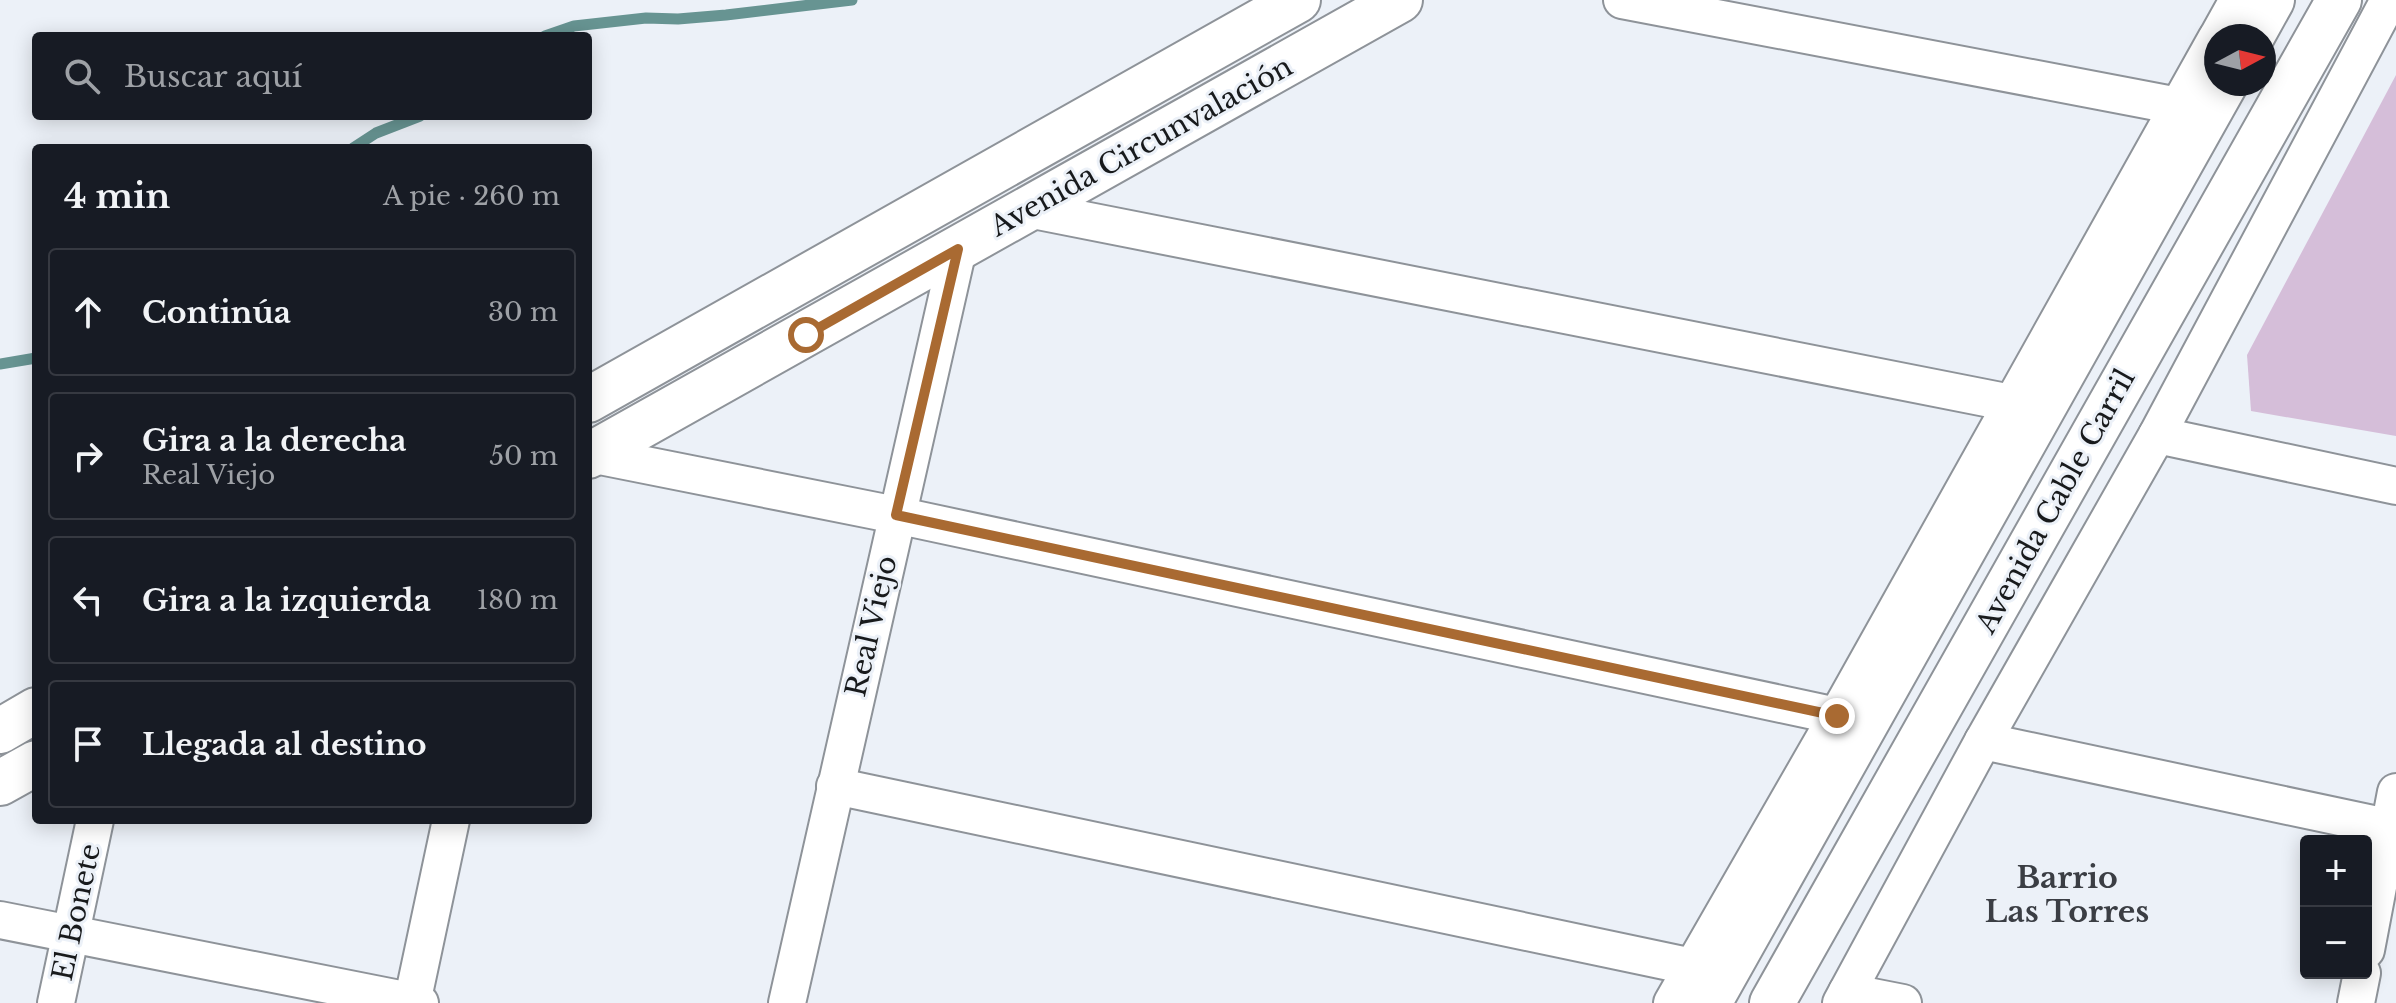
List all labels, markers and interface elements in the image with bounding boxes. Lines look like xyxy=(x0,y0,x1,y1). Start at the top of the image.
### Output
north arrow xyxy=(2204,24,2276,96)
search box xyxy=(32,32,592,120)
street label: Avenida Circunvalación xyxy=(983,49,1298,245)
icon: search xyxy=(60,54,104,98)
text: Buscar aquí xyxy=(124,58,302,95)
text: 4 min xyxy=(64,175,170,217)
text: A pie · 260 m xyxy=(383,180,560,212)
icon: ahead xyxy=(66,290,110,334)
text: Continúa xyxy=(142,294,291,331)
text: 30 m xyxy=(488,296,558,328)
route start xyxy=(788,317,824,353)
street label: Avenida Cable Carril xyxy=(1968,363,2143,640)
text: Gira a la derecha xyxy=(142,422,407,459)
icon: right xyxy=(66,434,110,478)
text: 50 m xyxy=(489,440,558,472)
text: Real Viejo xyxy=(142,459,275,491)
street label: Real Viejo xyxy=(838,552,905,700)
icon: left xyxy=(66,578,110,622)
text: Gira a la izquierda xyxy=(142,582,431,619)
text: 180 m xyxy=(477,584,558,616)
route end xyxy=(1819,698,1855,734)
icon: arrive xyxy=(66,722,110,766)
text: Llegada al destino xyxy=(142,726,427,763)
map controls xyxy=(2300,835,2372,979)
button: + xyxy=(2300,835,2372,907)
street label: El Bonete xyxy=(45,840,108,984)
district label: Barrio Las Torres xyxy=(1985,859,2149,930)
button: − xyxy=(2300,907,2372,979)

